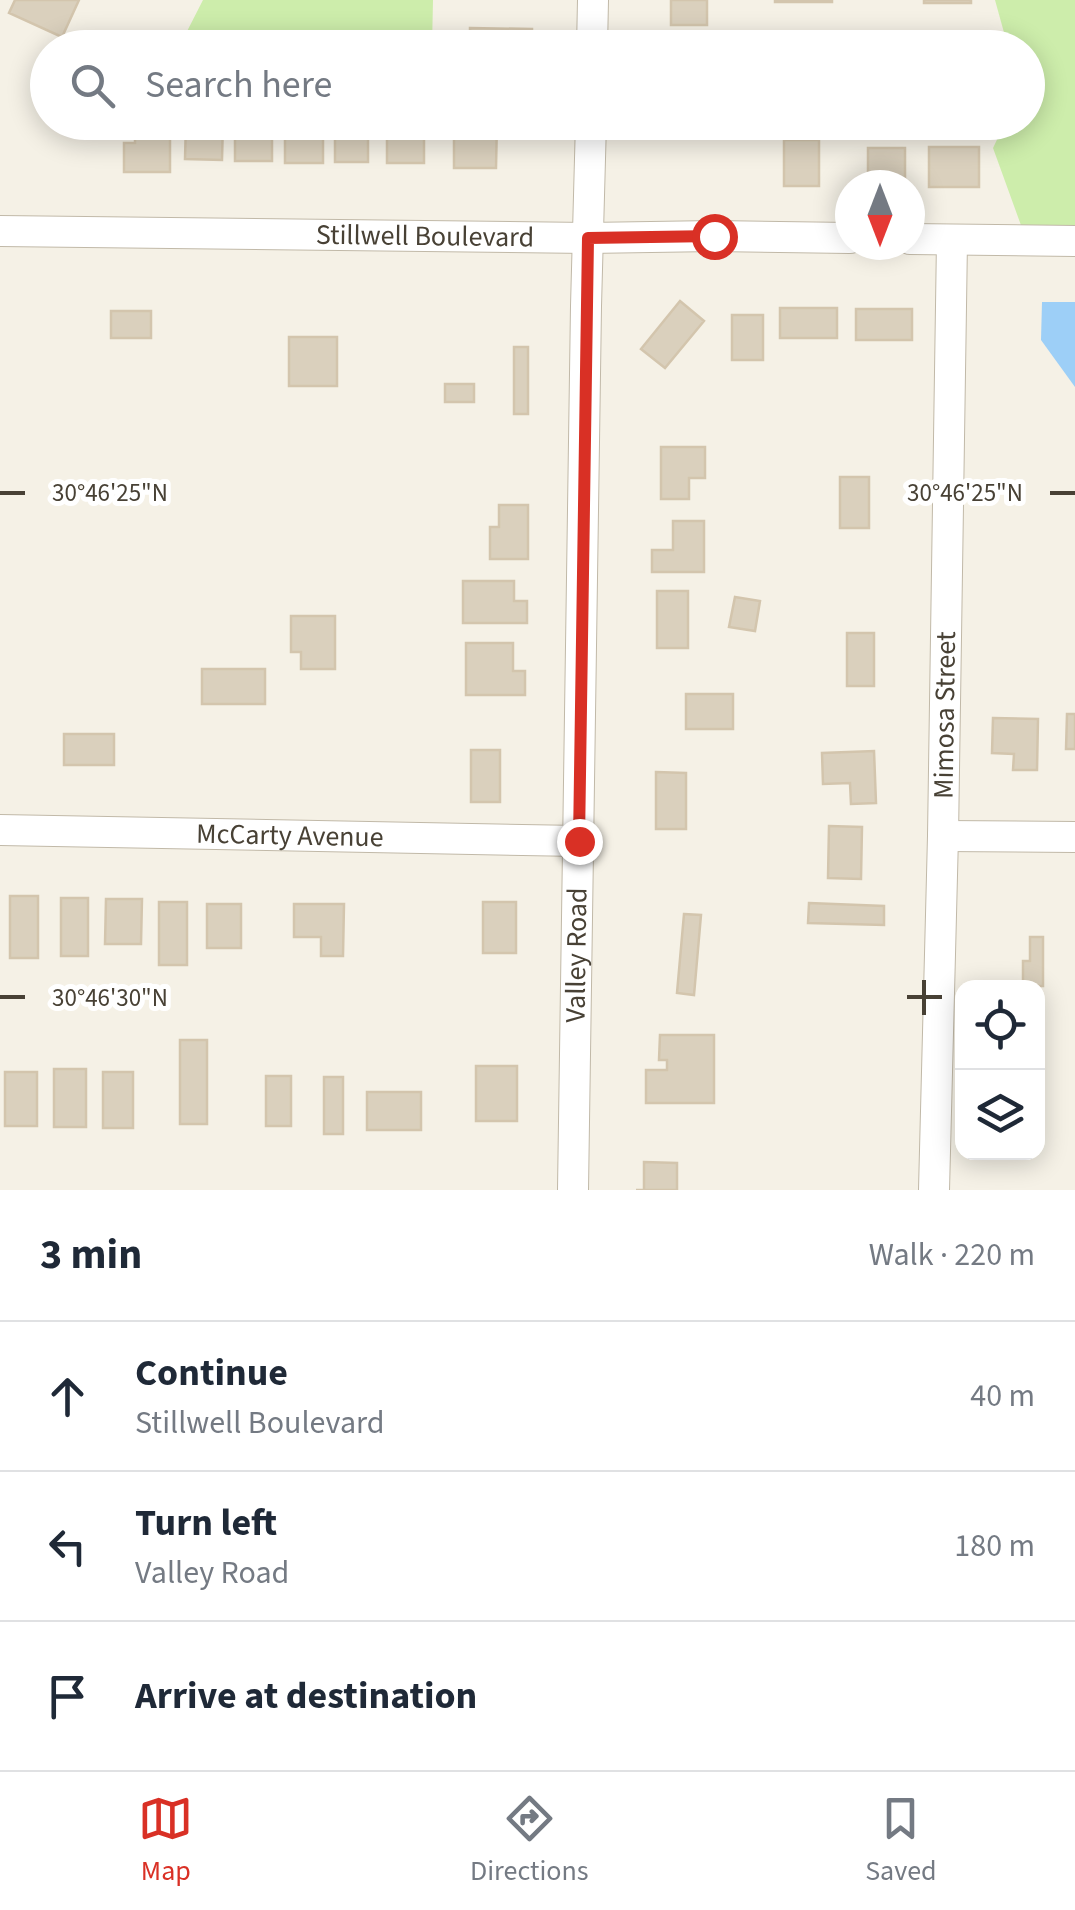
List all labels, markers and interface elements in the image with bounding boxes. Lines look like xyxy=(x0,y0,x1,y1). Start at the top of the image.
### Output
search box xyxy=(30,30,1045,140)
icon: search xyxy=(65,58,120,113)
text: Search here xyxy=(145,58,332,112)
north arrow xyxy=(835,170,925,260)
route start xyxy=(692,214,738,260)
street label: Stillwell Boulevard xyxy=(316,215,534,257)
text: 30°46'25"N xyxy=(52,475,168,511)
text: 30°46'25"N xyxy=(907,475,1023,511)
street label: Mimosa Street xyxy=(924,631,966,799)
street label: McCarty Avenue xyxy=(196,814,384,857)
route end xyxy=(557,819,603,865)
street label: Valley Road xyxy=(555,887,597,1023)
text: 30°46'30"N xyxy=(52,980,168,1016)
map controls xyxy=(955,980,1045,1160)
button: locate xyxy=(955,980,1045,1070)
button: layers xyxy=(955,1070,1045,1160)
text: 3 min xyxy=(40,1225,142,1285)
text: Walk · 220 m xyxy=(869,1232,1035,1278)
text: Continue xyxy=(135,1346,288,1400)
icon: ahead xyxy=(40,1369,95,1424)
text: 40 m xyxy=(970,1373,1035,1419)
text: Stillwell Boulevard xyxy=(135,1400,385,1446)
text: Turn left xyxy=(135,1496,277,1550)
icon: left xyxy=(40,1519,95,1574)
text: 180 m xyxy=(954,1523,1035,1569)
text: Valley Road xyxy=(135,1550,289,1596)
icon: arrive xyxy=(40,1669,95,1724)
text: Arrive at destination xyxy=(135,1669,477,1723)
tab: Map xyxy=(138,1791,193,1891)
tab: Directions xyxy=(470,1791,589,1891)
tab: Saved xyxy=(865,1791,937,1891)

